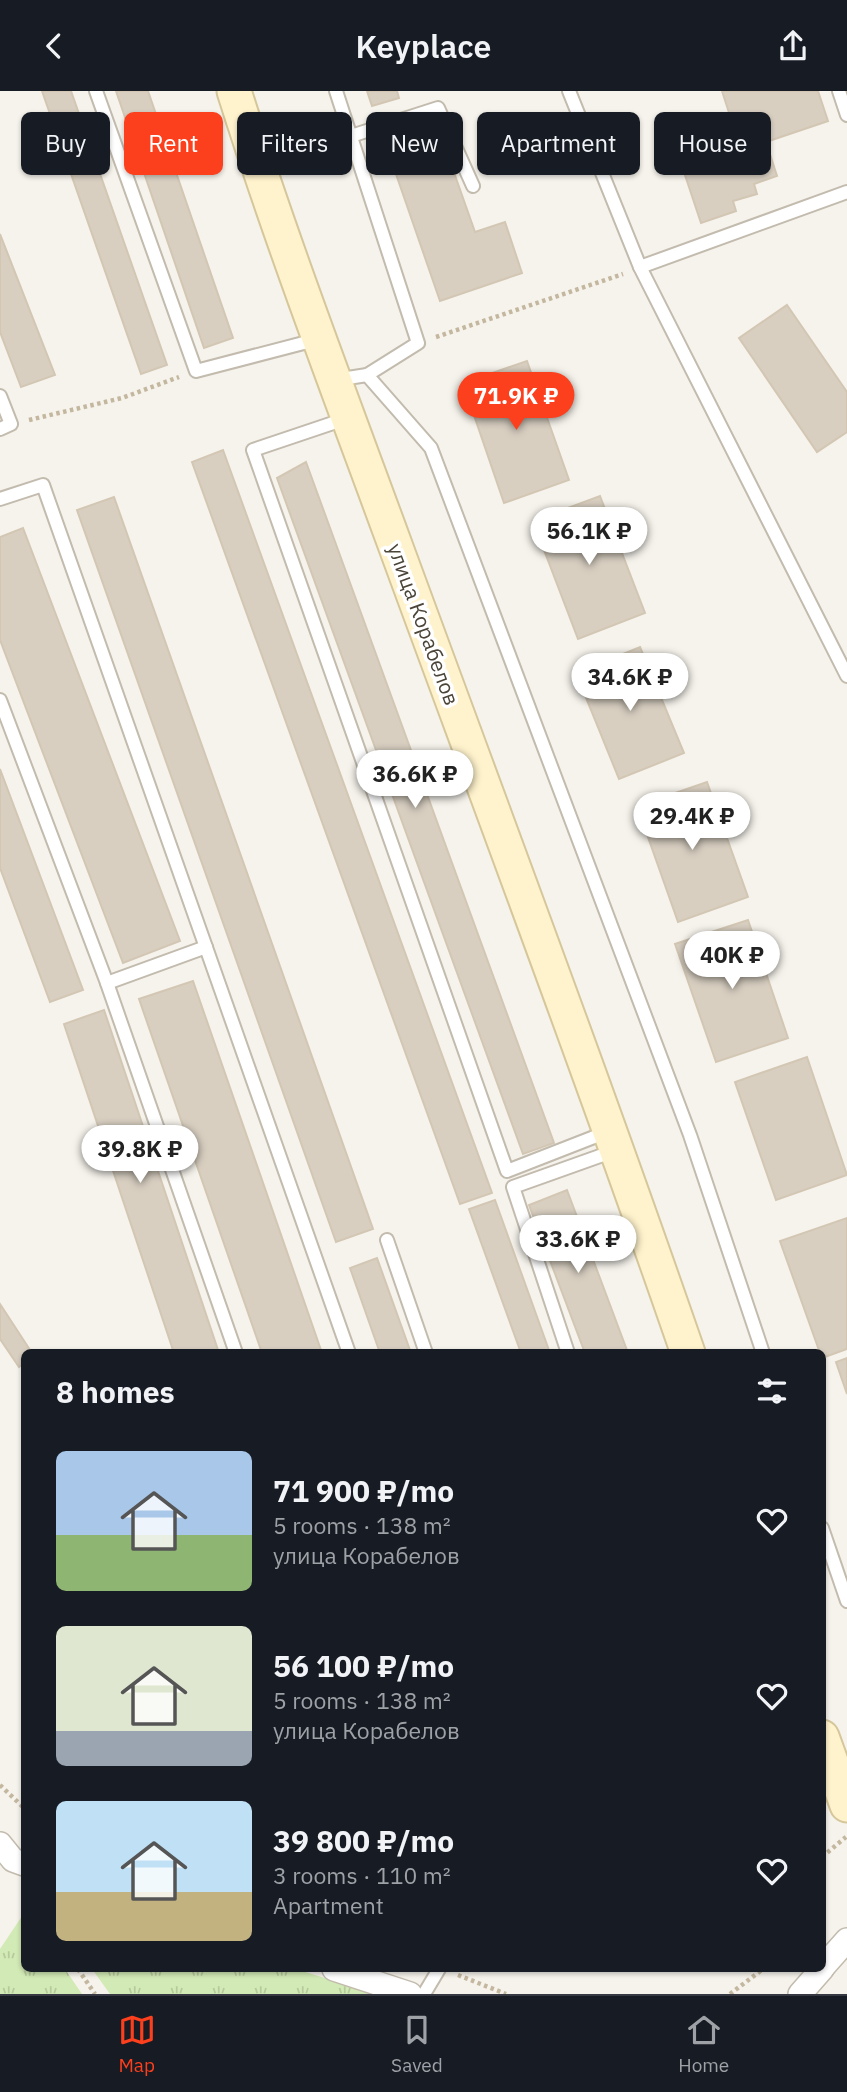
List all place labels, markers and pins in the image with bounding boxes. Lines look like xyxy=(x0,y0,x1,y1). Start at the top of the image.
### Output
pin: 71.9K ₽ xyxy=(451,373,581,432)
pin: 56.1K ₽ xyxy=(524,507,654,567)
pin: 34.6K ₽ xyxy=(565,653,695,713)
pin: 36.6K ₽ xyxy=(350,751,480,810)
pin: 29.4K ₽ xyxy=(627,793,757,852)
pin: 40K ₽ xyxy=(683,932,781,991)
pin: 39.8K ₽ xyxy=(75,1125,205,1185)
pin: 33.6K ₽ xyxy=(513,1215,643,1275)

